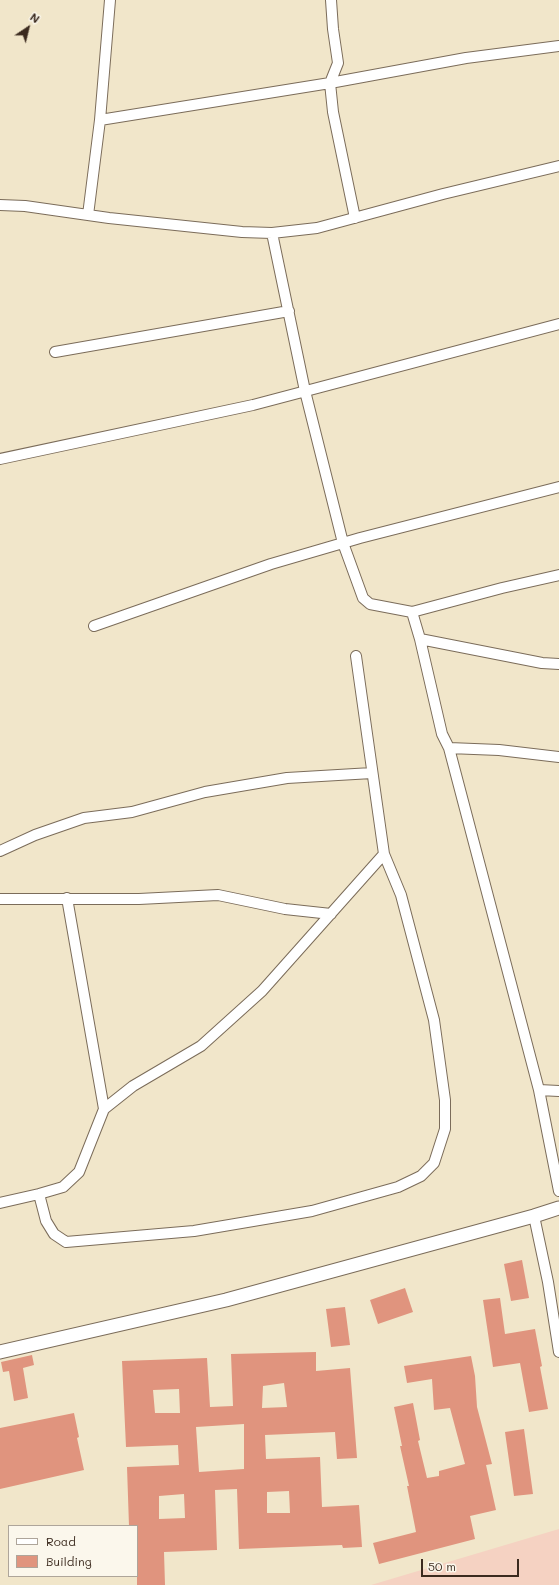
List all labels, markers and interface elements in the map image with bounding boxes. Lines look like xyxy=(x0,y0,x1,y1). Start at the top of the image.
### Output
north arrow xyxy=(8,8,48,48)
text: N xyxy=(27,9,43,26)
legend xyxy=(8,1525,138,1577)
text: Road xyxy=(46,1533,76,1549)
scale bar xyxy=(423,1551,521,1577)
text: Building xyxy=(46,1553,92,1569)
text: 50 m xyxy=(428,1558,456,1574)

